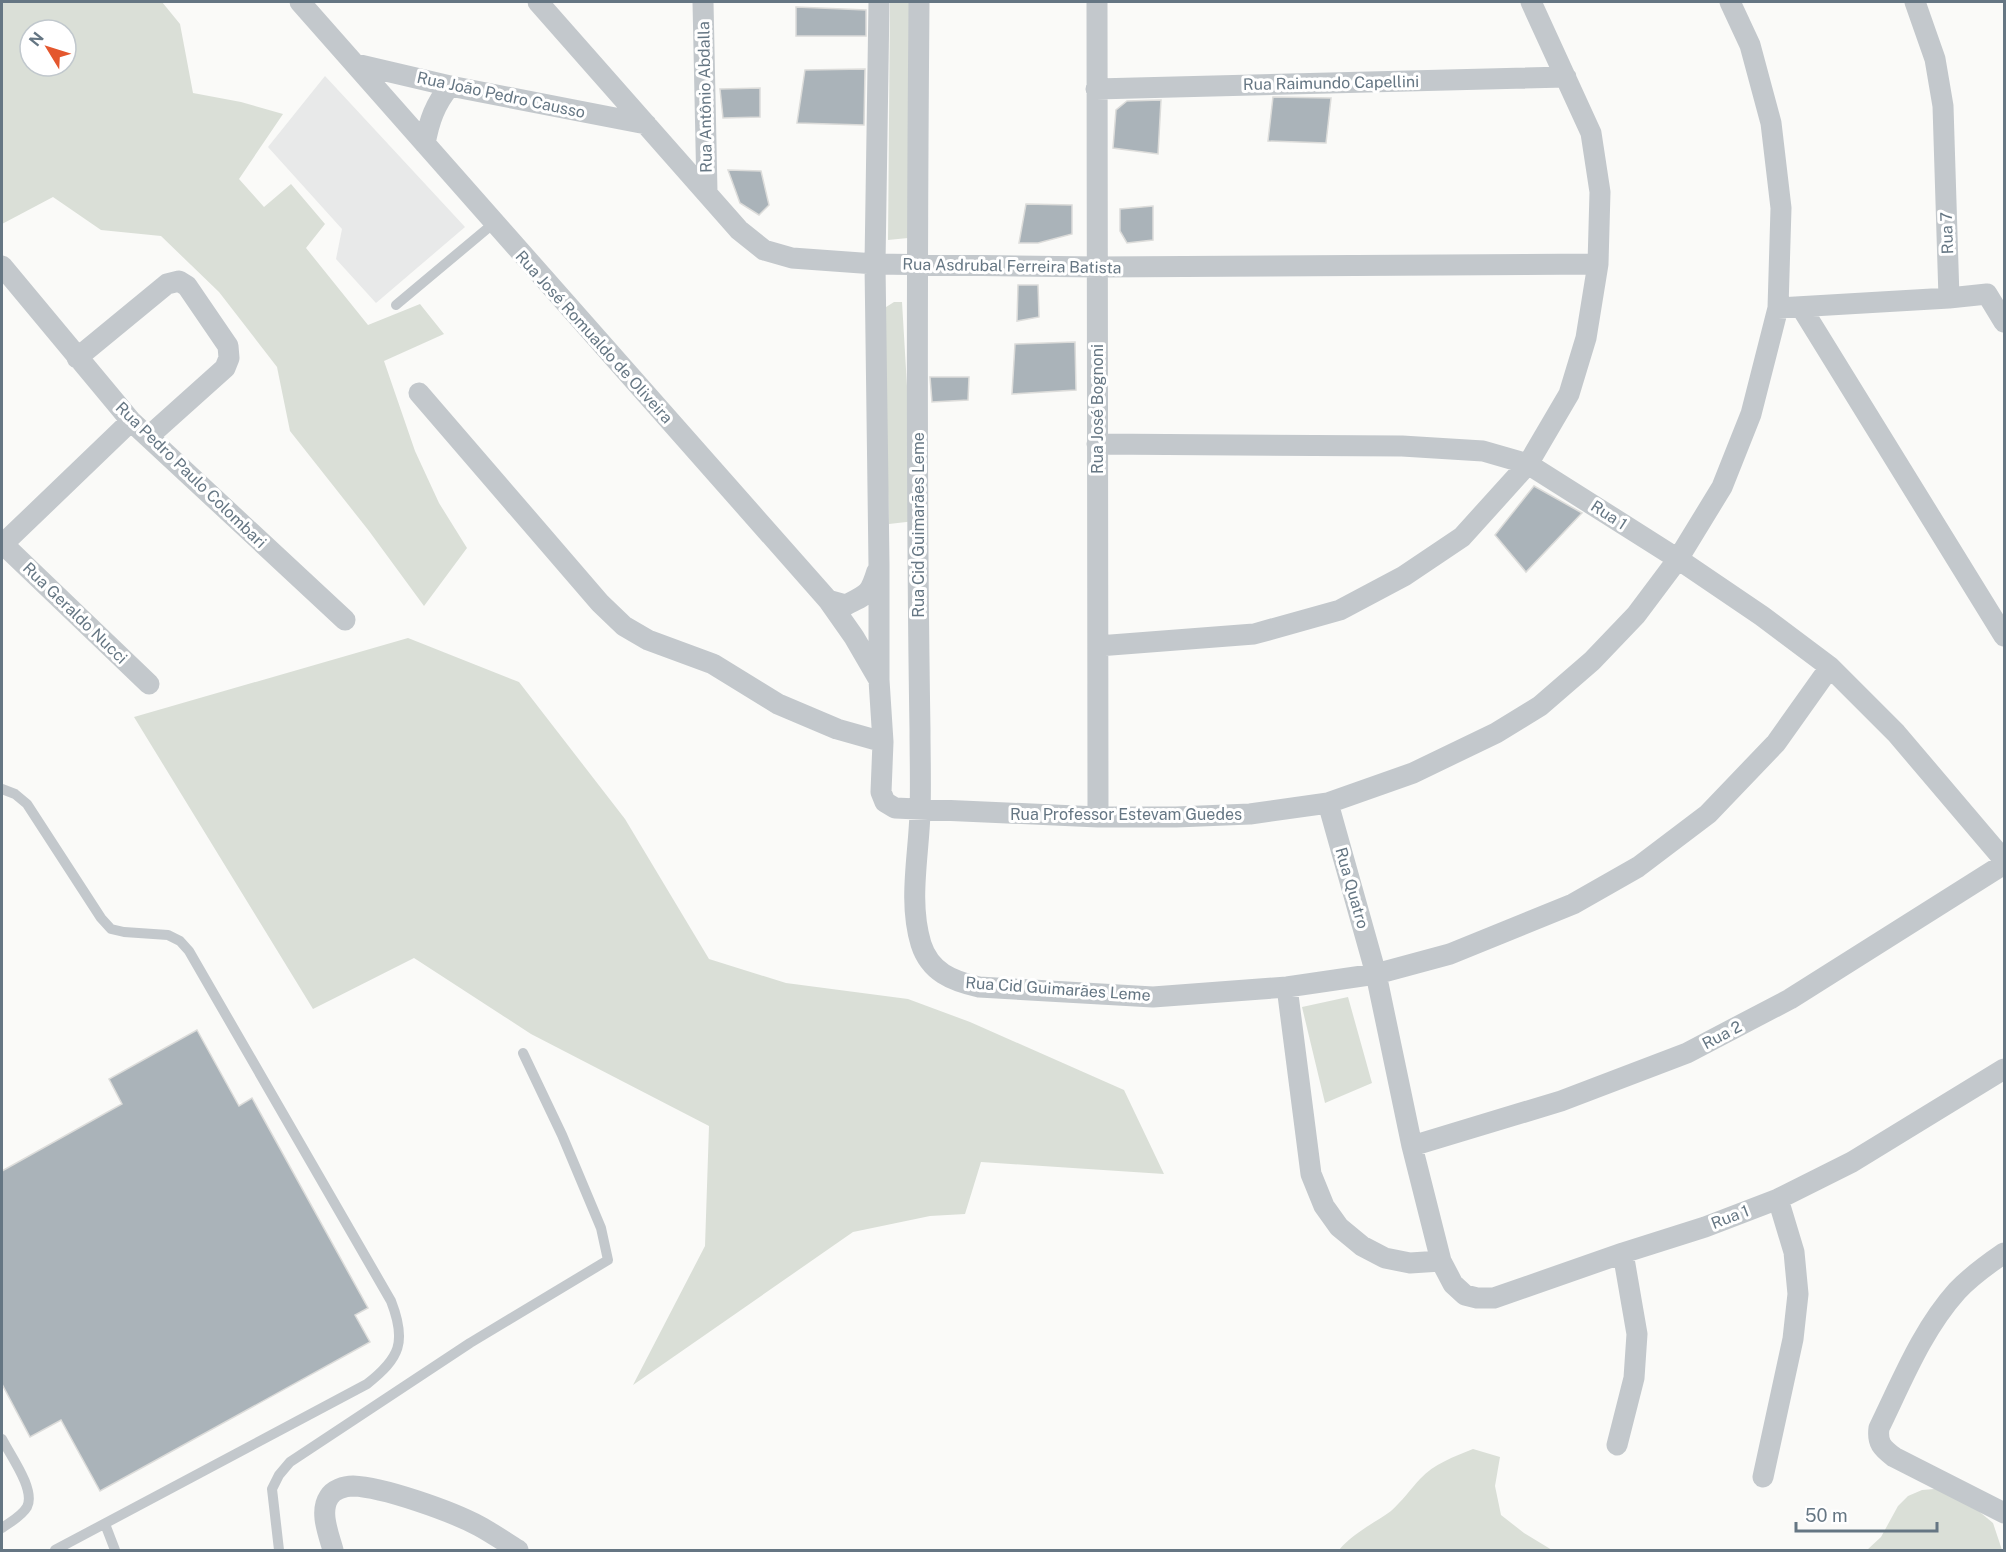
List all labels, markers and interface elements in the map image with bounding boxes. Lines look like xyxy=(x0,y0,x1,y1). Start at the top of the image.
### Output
north arrow xyxy=(18,18,78,78)
street label: Rua Antônio Abdalla xyxy=(694,21,716,173)
text: N xyxy=(25,28,48,50)
street label: Rua João Pedro Causso xyxy=(415,68,587,122)
street label: Rua Raimundo Capellini xyxy=(1243,72,1419,94)
street label: Rua 7 xyxy=(1937,212,1957,254)
street label: Rua José Romualdo de Oliveira xyxy=(511,247,677,427)
street label: Rua Asdrubal Ferreira Batista xyxy=(902,255,1122,277)
street label: Rua José Bognoni xyxy=(1088,344,1107,474)
street label: Rua Pedro Paulo Colombari xyxy=(112,398,270,552)
street label: Rua Cid Guimarães Leme xyxy=(909,432,928,618)
street label: Rua 1 xyxy=(1587,496,1631,534)
street label: Rua Geraldo Nucci xyxy=(19,558,131,668)
street label: Rua Professor Estevam Guedes xyxy=(1010,805,1242,824)
street label: Rua Quatro xyxy=(1331,845,1373,931)
street label: Rua Cid Guimarães Leme xyxy=(965,973,1151,1005)
street label: Rua 2 xyxy=(1699,1017,1745,1053)
street label: Rua 1 xyxy=(1708,1201,1752,1233)
scale bar xyxy=(1796,1495,1937,1533)
text: 50 m xyxy=(1805,1505,1848,1526)

